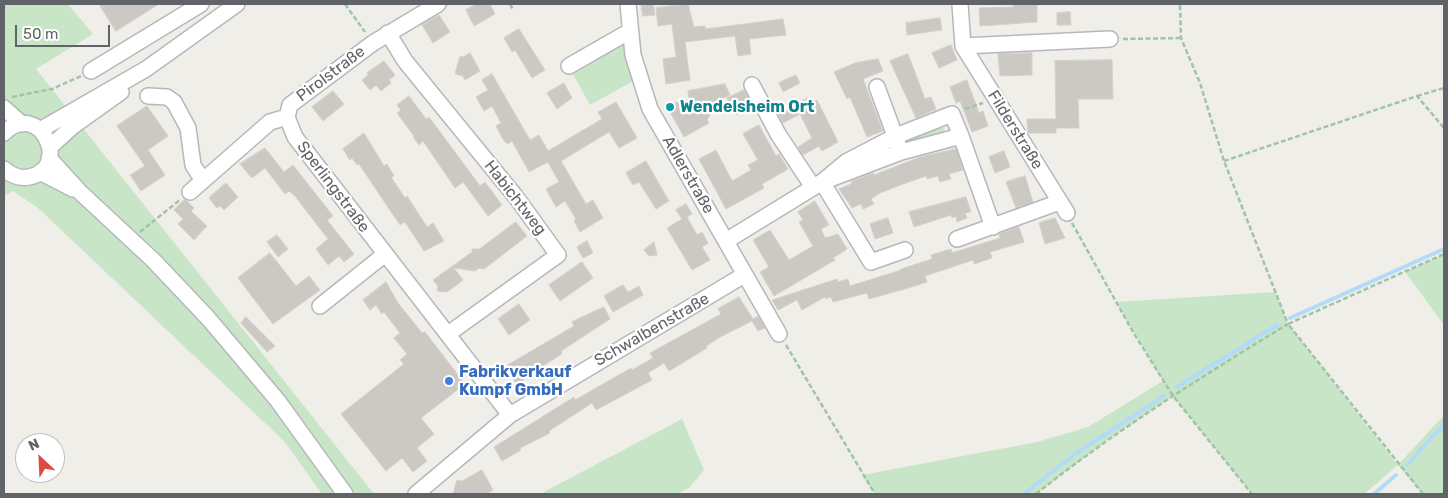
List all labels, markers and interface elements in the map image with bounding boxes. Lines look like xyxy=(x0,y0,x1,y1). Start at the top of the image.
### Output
scale bar xyxy=(18,15,112,47)
text: 50 m xyxy=(23,25,58,43)
street label: Pirolstraße xyxy=(293,42,369,106)
street label: Filderstraße xyxy=(983,87,1047,173)
place label: Wendelsheim Ort xyxy=(680,97,814,117)
marker: Wendelsheim Ort xyxy=(664,101,676,113)
street label: Adlerstraße xyxy=(658,133,718,217)
street label: Sperlingstraße xyxy=(293,138,373,236)
street label: Habichtweg xyxy=(480,157,550,239)
street label: Schwalbenstraße xyxy=(591,289,713,371)
place label: Fabrikverkauf Kumpf GmbH xyxy=(459,362,571,400)
marker: Fabrikverkauf Kumpf GmbH xyxy=(443,375,455,387)
north arrow xyxy=(15,433,65,483)
text: N xyxy=(26,435,42,455)

